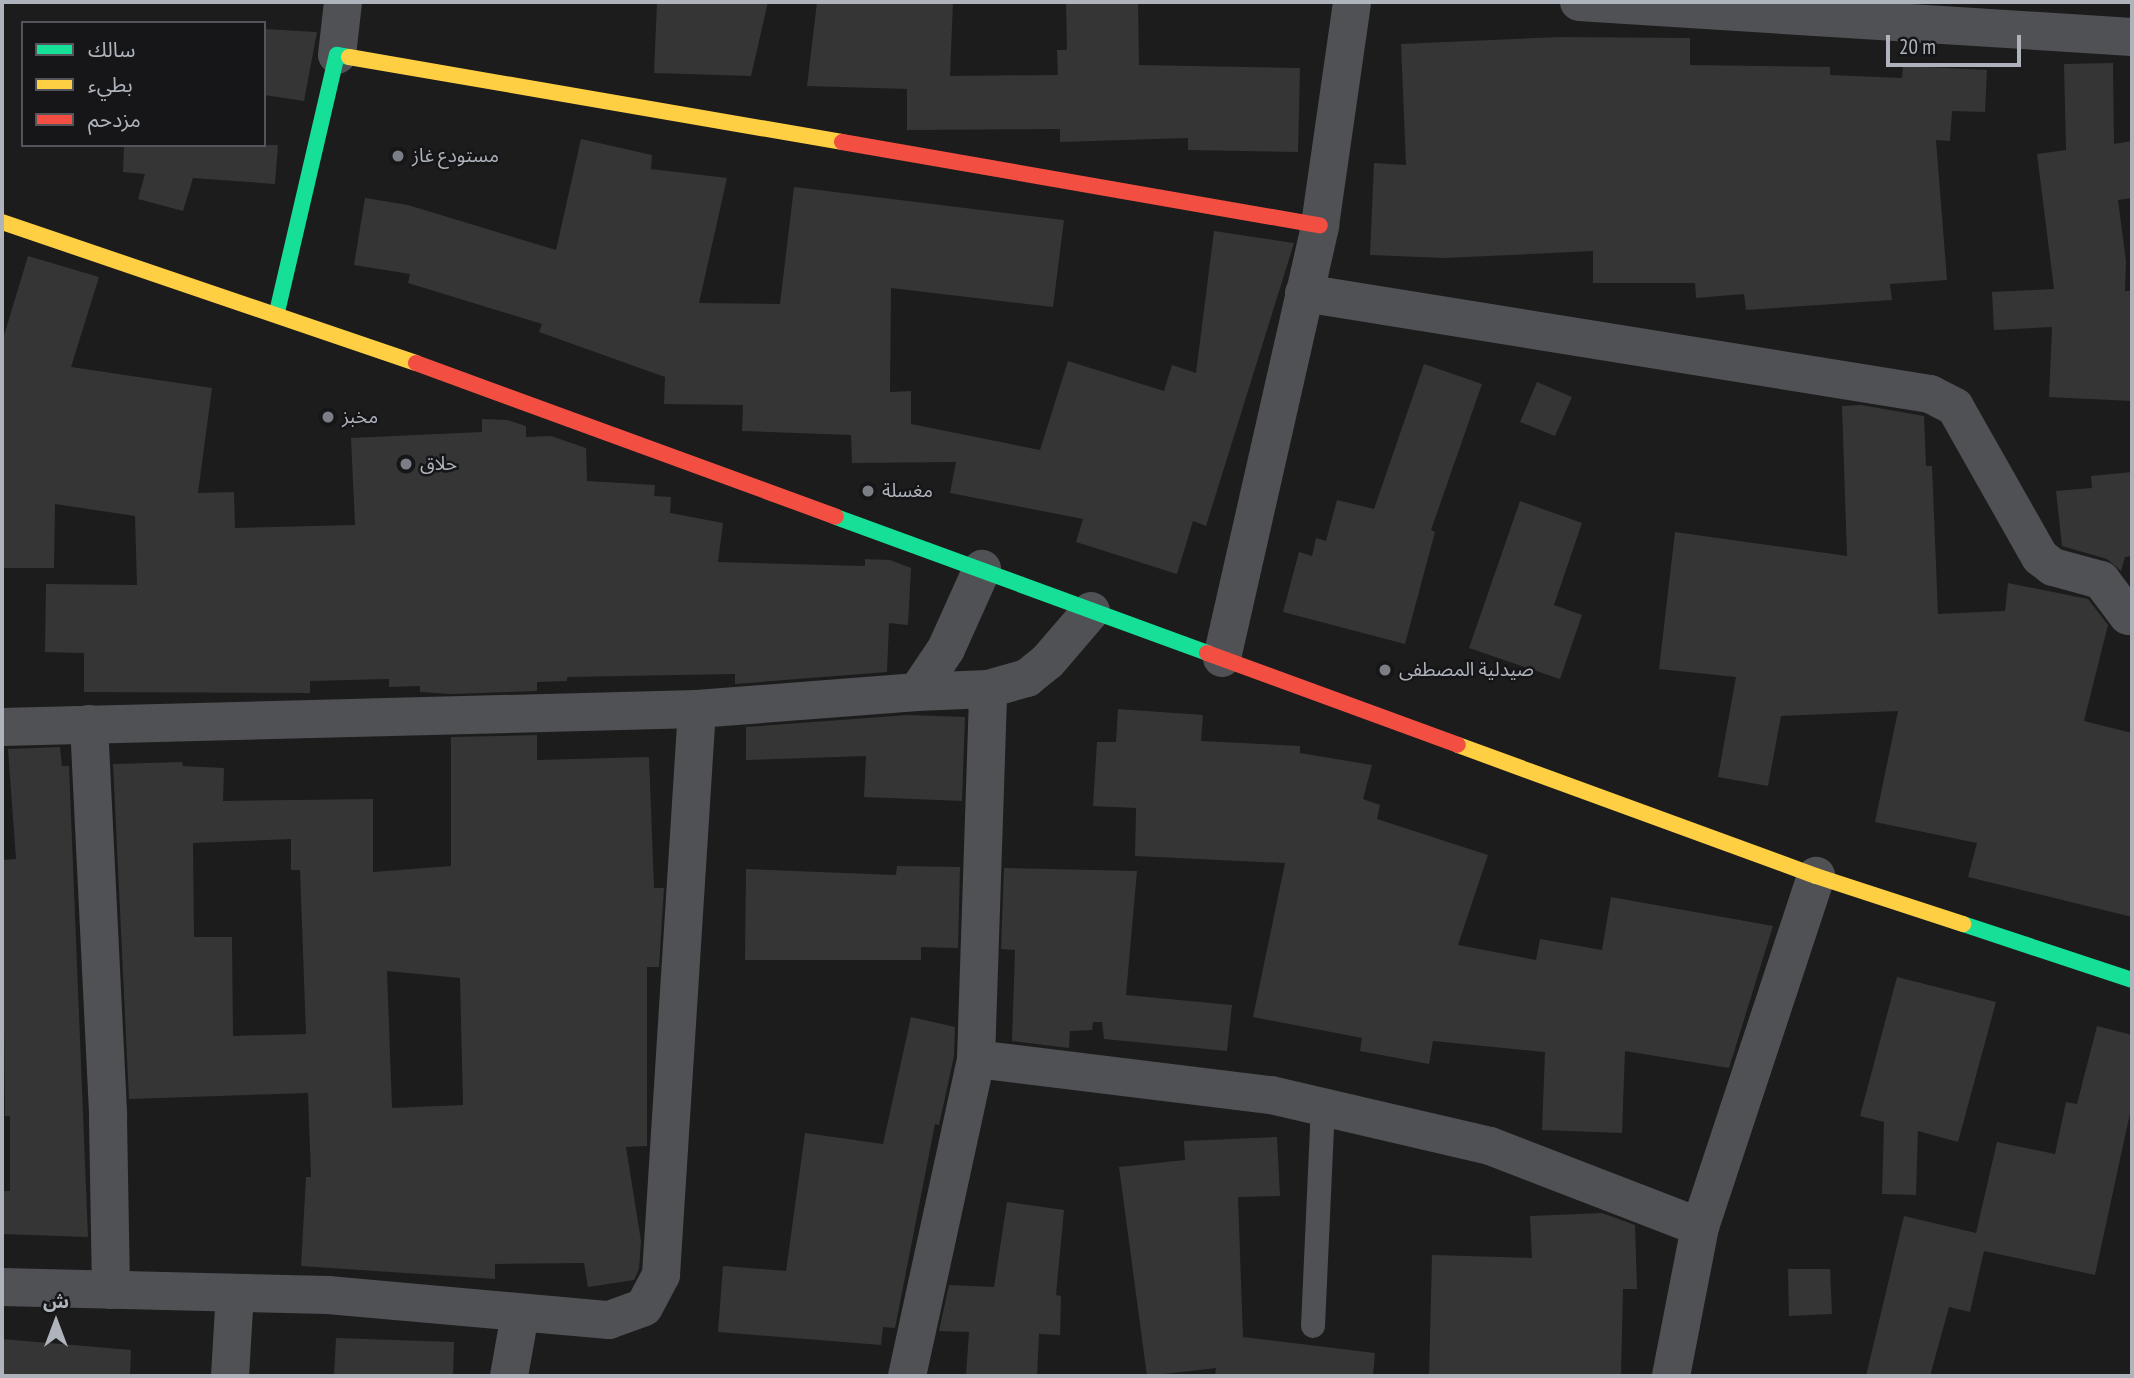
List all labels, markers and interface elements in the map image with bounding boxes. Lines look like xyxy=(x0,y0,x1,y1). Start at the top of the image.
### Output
legend xyxy=(21,21,266,147)
scale bar xyxy=(1889,21,2024,65)
text: 20 m xyxy=(1899,33,1936,60)
text: سالك xyxy=(88,36,135,63)
text: بطيء xyxy=(88,71,133,98)
text: مزدحم xyxy=(88,106,141,133)
place label: مستودع غاز xyxy=(412,145,499,167)
marker: مستودع غاز xyxy=(390,148,406,164)
place label: مخبز xyxy=(342,406,378,428)
marker: مخبز xyxy=(320,409,336,425)
place label: حلاق xyxy=(420,453,457,475)
marker: حلاق xyxy=(398,456,414,472)
place label: مغسلة xyxy=(882,480,933,502)
marker: مغسلة xyxy=(860,483,876,499)
place label: صيدلية المصطفى xyxy=(1399,659,1534,681)
marker: صيدلية المصطفى xyxy=(1377,662,1393,678)
north arrow xyxy=(21,1287,91,1357)
text: ش xyxy=(43,1289,69,1313)

